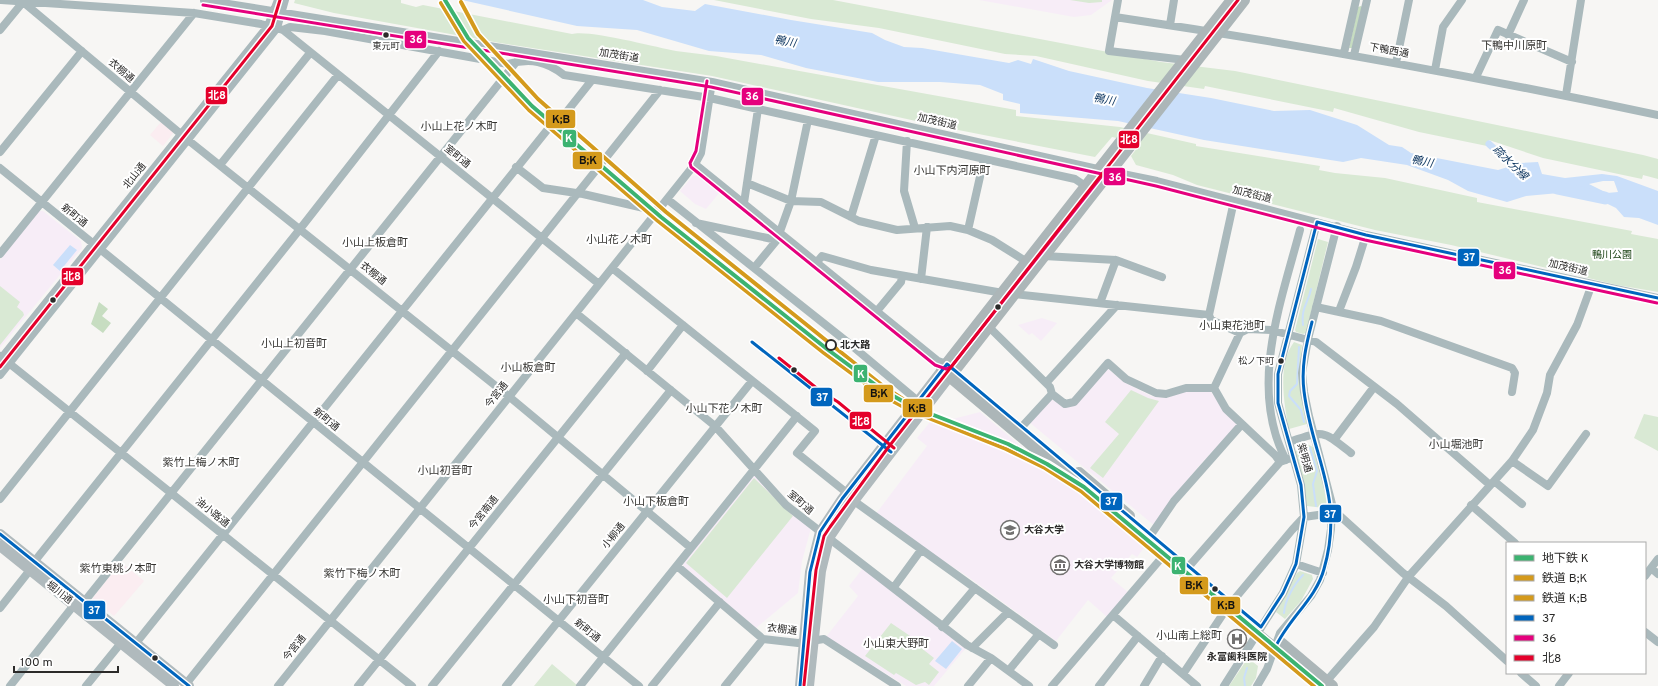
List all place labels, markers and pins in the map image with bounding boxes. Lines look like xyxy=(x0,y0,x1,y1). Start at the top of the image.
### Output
marker: 東元町 xyxy=(381,30,391,40)
place label: 東元町 xyxy=(372,41,400,52)
unlabelled marker xyxy=(48,295,58,305)
unlabelled marker xyxy=(993,302,1003,312)
marker: 北大路 xyxy=(825,339,837,351)
place label: 北大路 xyxy=(840,339,871,352)
place label: 松ノ下町 xyxy=(1238,356,1274,367)
marker: 松ノ下町 xyxy=(1276,356,1286,366)
unlabelled marker xyxy=(789,365,799,375)
school or university icon: 大谷大学 xyxy=(999,519,1021,541)
place label: 大谷大学 xyxy=(1024,524,1064,537)
museum icon: 大谷大学博物館 xyxy=(1049,554,1071,576)
place label: 大谷大学博物館 xyxy=(1074,559,1144,572)
unlabelled marker xyxy=(1210,584,1220,594)
hospital icon: 永富歯科医院 xyxy=(1226,628,1248,650)
place label: 永富歯科医院 xyxy=(1207,651,1267,664)
unlabelled marker xyxy=(150,653,160,663)

